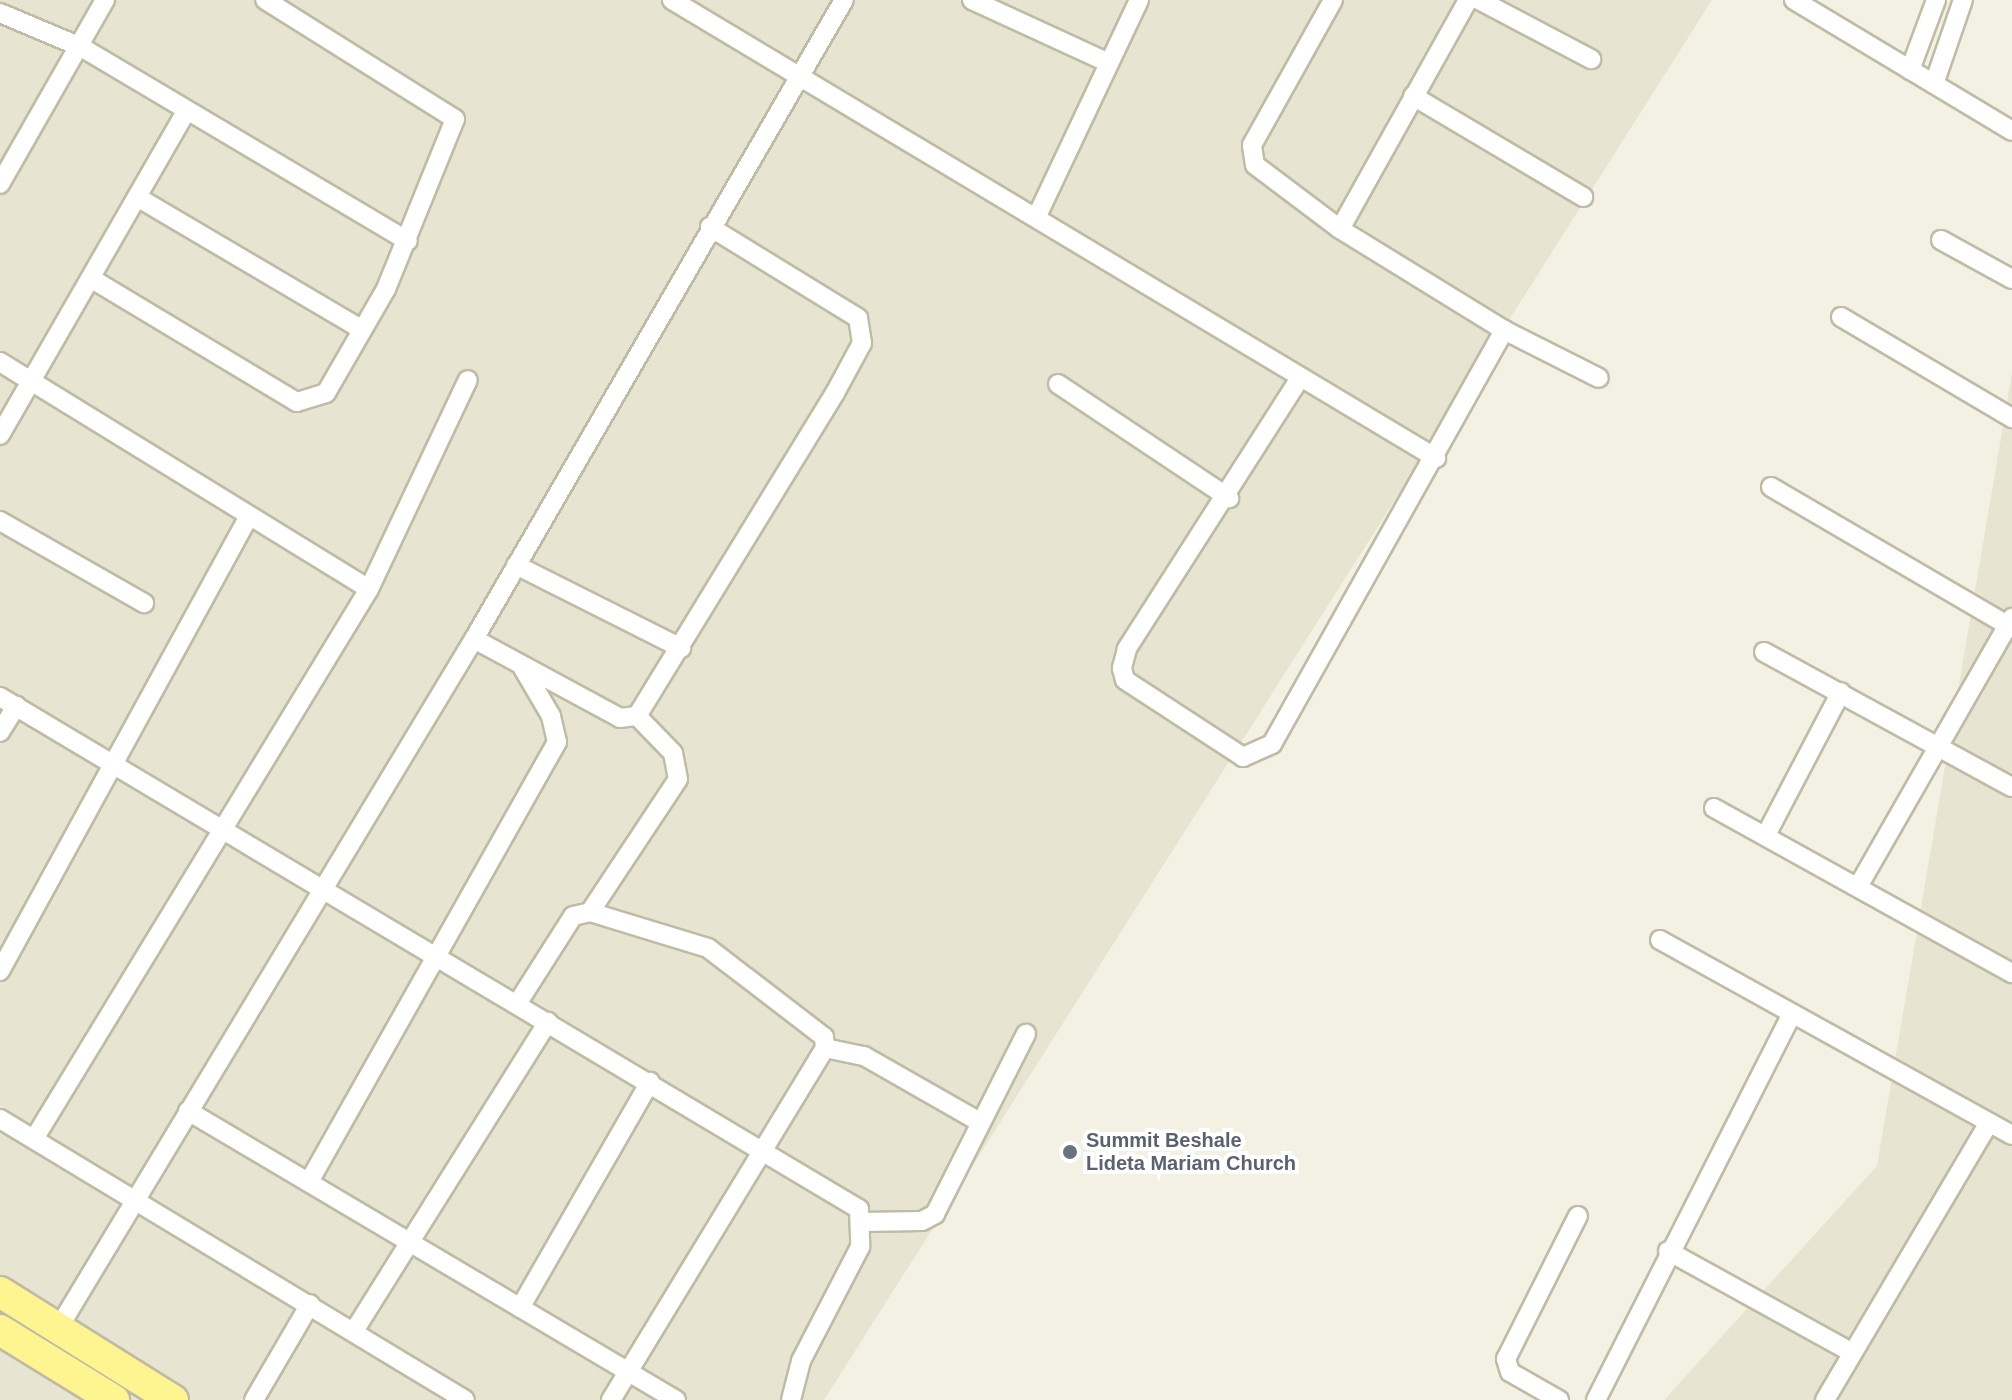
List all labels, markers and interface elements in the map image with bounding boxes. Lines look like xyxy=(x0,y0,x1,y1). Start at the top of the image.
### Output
place label: Summit Beshale Lideta Mariam Church xyxy=(1086,1128,1296,1175)
marker: Summit Beshale Lideta Mariam Church xyxy=(1061,1143,1079,1161)

